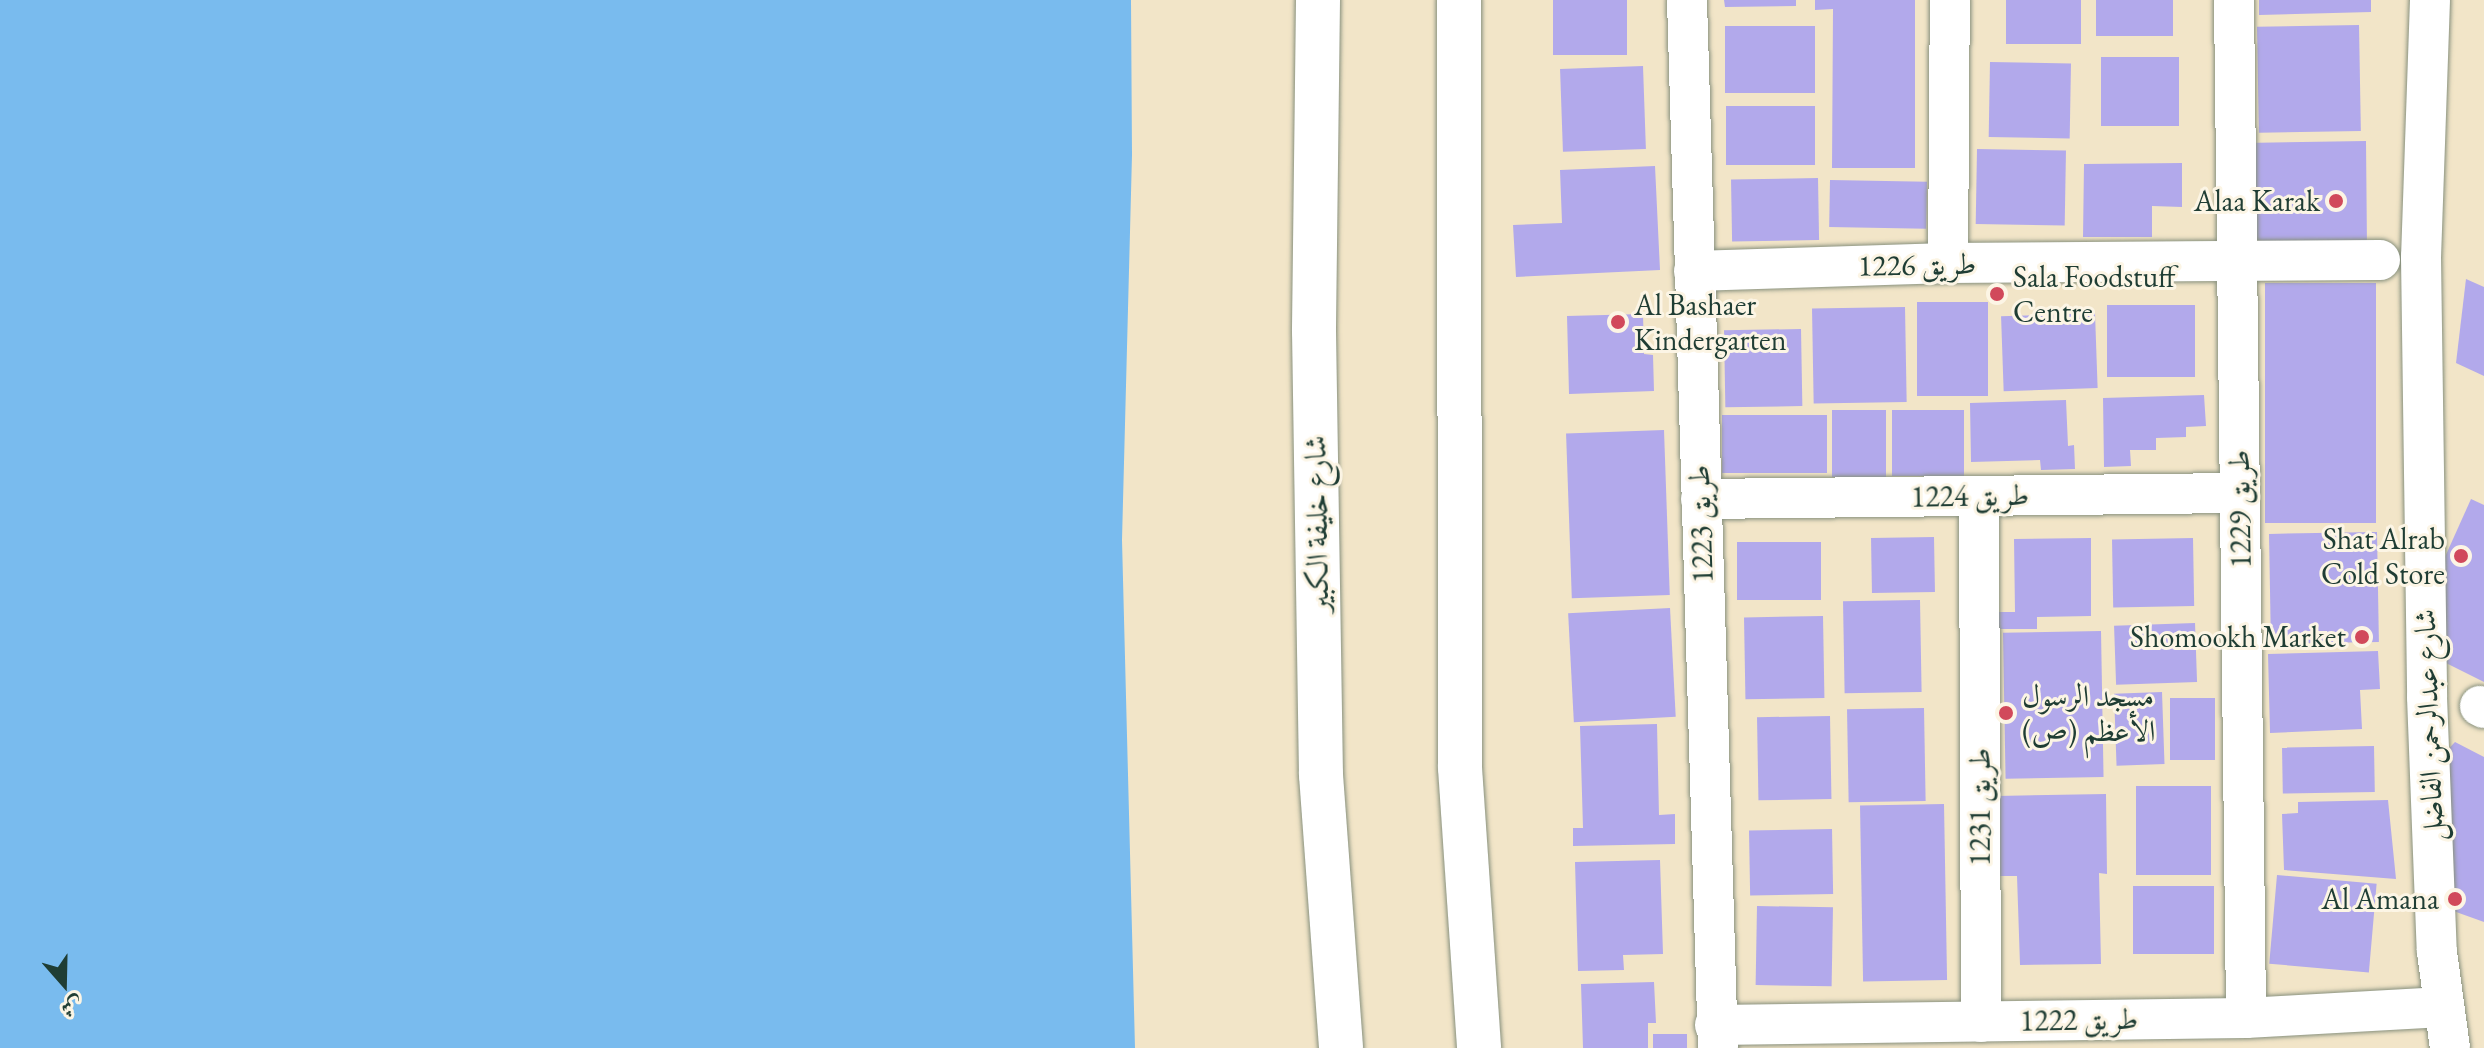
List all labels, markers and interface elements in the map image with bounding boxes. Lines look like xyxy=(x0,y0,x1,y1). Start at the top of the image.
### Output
place label: Alaa Karak xyxy=(2194,183,2320,219)
marker: Alaa Karak xyxy=(2327,192,2345,210)
street label: طريق 1226 xyxy=(1857,246,1977,284)
place label: Sala Foodstuff Centre xyxy=(2013,259,2176,330)
marker: Sala Foodstuff Centre xyxy=(1988,285,2006,303)
place label: Al Bashaer Kindergarten xyxy=(1634,287,1787,358)
marker: Al Bashaer Kindergarten xyxy=(1609,313,1627,331)
street label: شارع خليفة الكبير xyxy=(1297,435,1337,613)
street label: طريق 1229 xyxy=(2221,449,2259,569)
street label: طريق 1223 xyxy=(1681,464,1721,584)
street label: طريق 1224 xyxy=(1910,477,2030,515)
place label: Shat Alrab Cold Store xyxy=(2321,521,2445,592)
marker: Shat Alrab Cold Store xyxy=(2452,547,2470,565)
street label: شارع عبدالرحمن الفاضل xyxy=(2407,608,2451,842)
place label: Shomookh Market xyxy=(2130,619,2346,655)
marker: Shomookh Market xyxy=(2353,628,2371,646)
place label: مسجد الرسول الأعظم (ص) xyxy=(2022,678,2156,748)
marker: مسجد الرسول الأعظم (ص) xyxy=(1997,704,2015,722)
street label: طريق 1231 xyxy=(1962,748,1998,866)
place label: Al Amana xyxy=(2321,881,2439,917)
marker: Al Amana xyxy=(2446,890,2464,908)
north arrow xyxy=(24,944,104,1024)
text: ش xyxy=(57,990,88,1024)
street label: طريق 1222 xyxy=(2019,1001,2139,1039)

